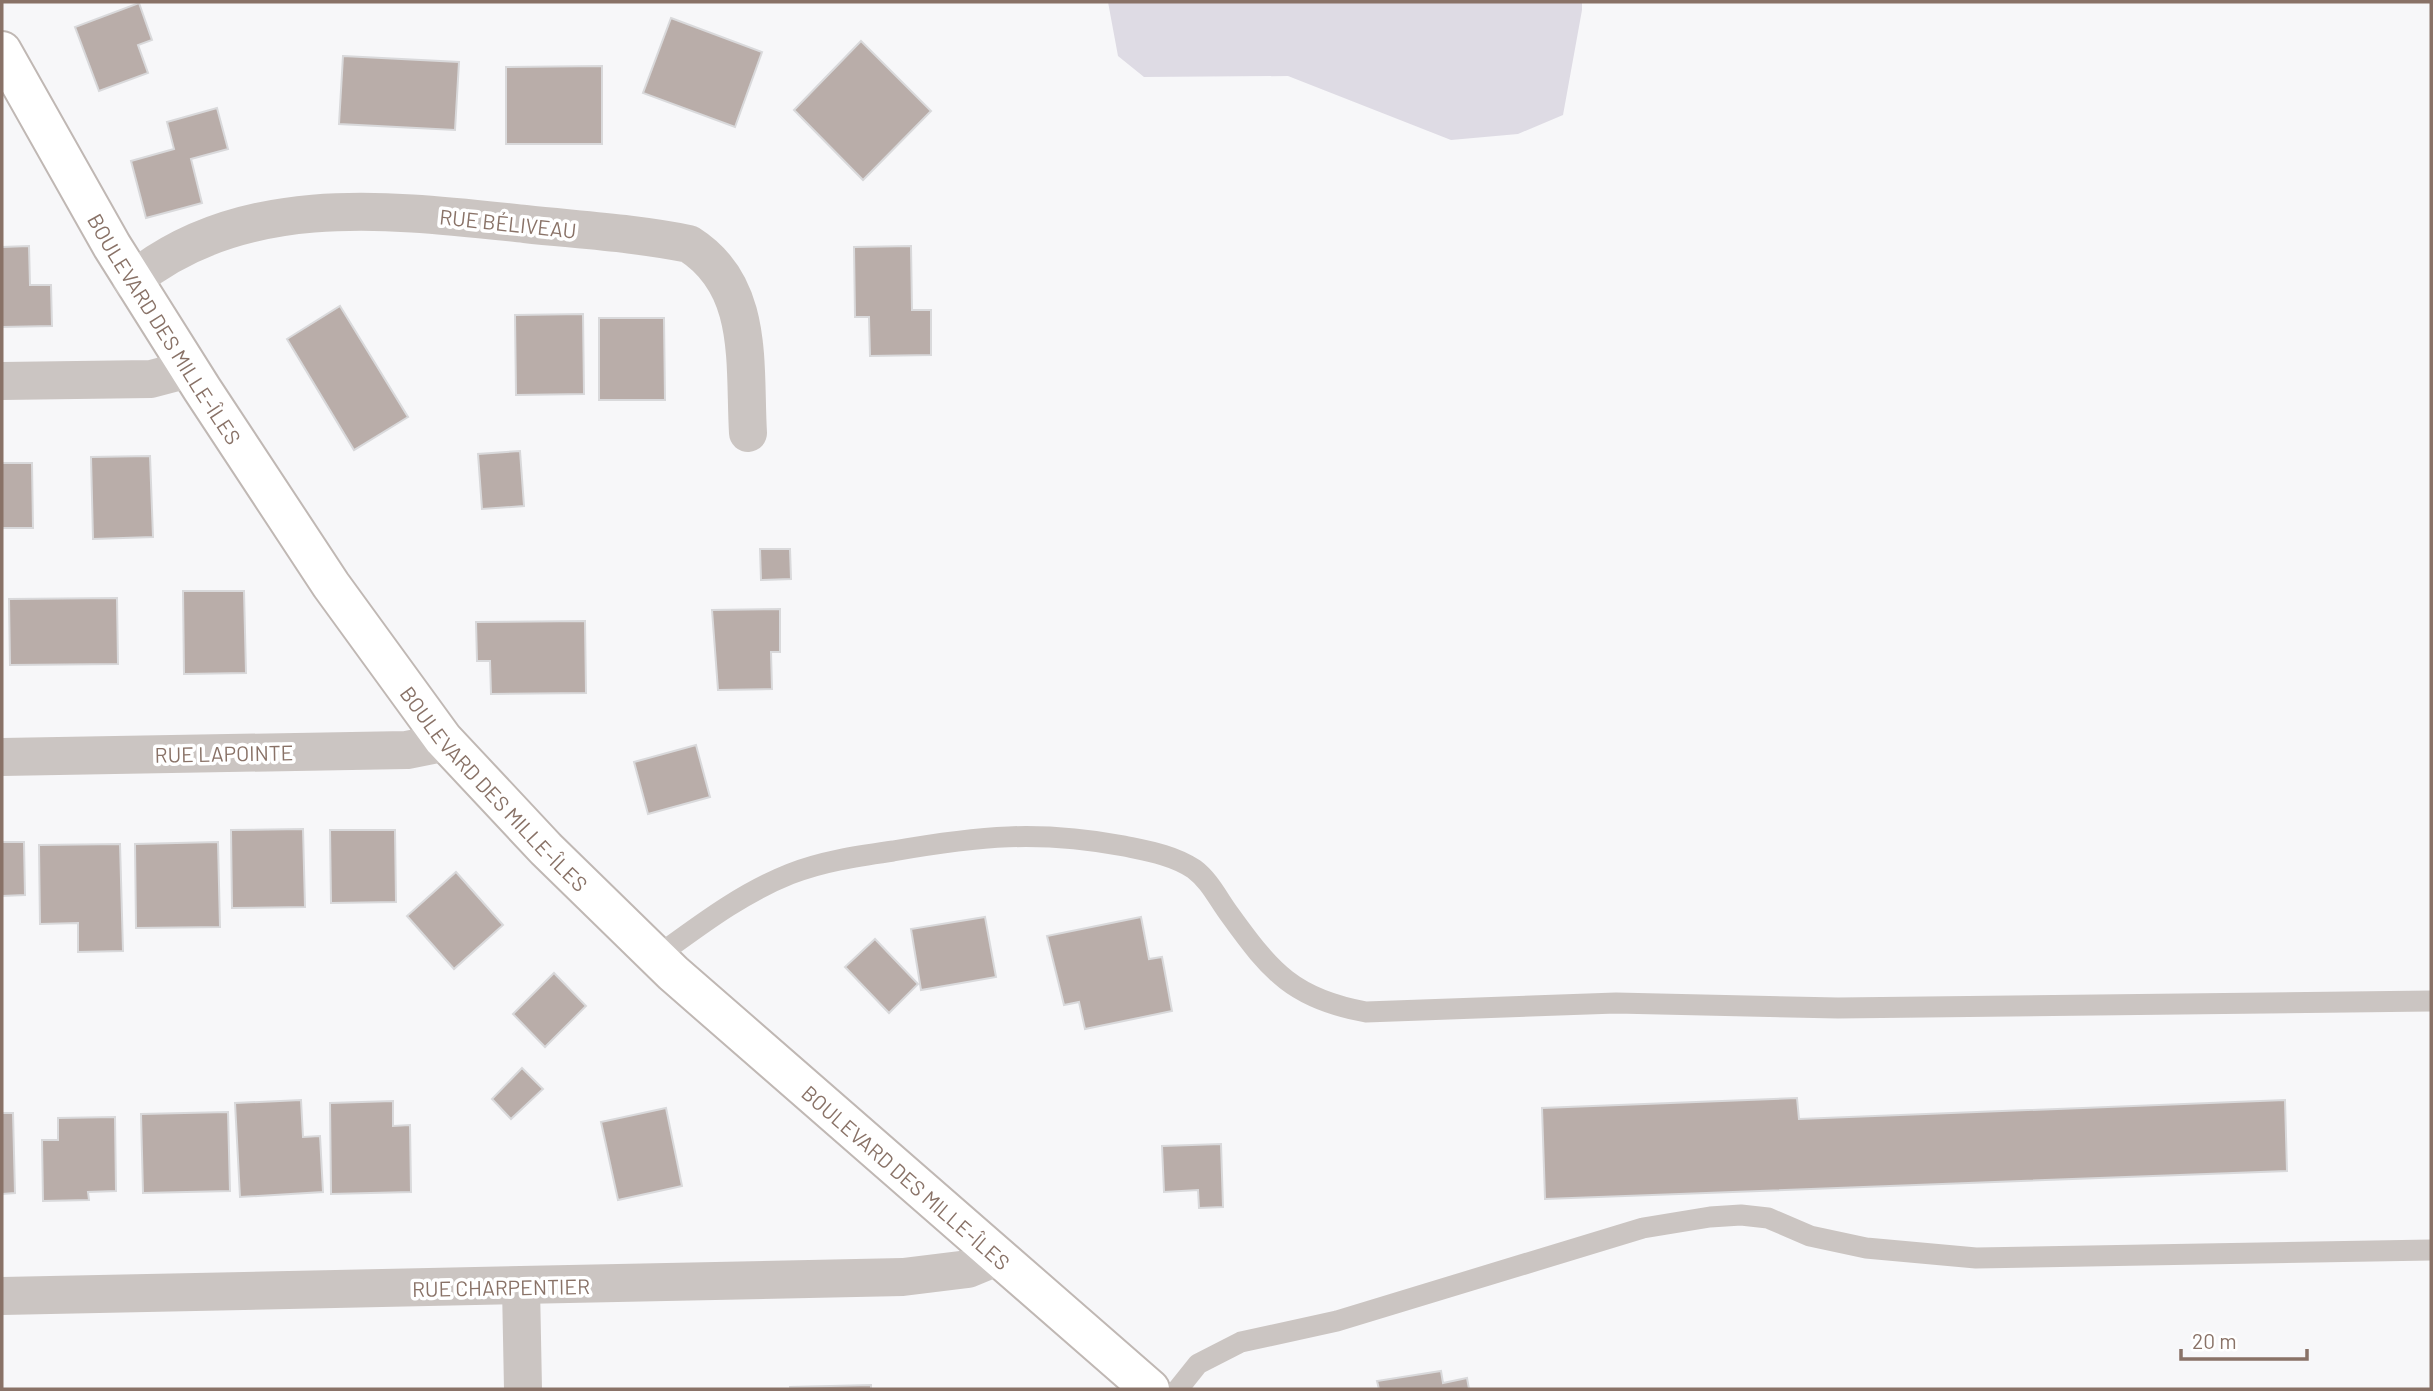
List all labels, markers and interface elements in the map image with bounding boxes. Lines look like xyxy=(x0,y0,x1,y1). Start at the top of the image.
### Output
street label: RUE BÉLIVEAU xyxy=(438,203,578,243)
street label: BOULEVARD DES MILLE-ÎLES xyxy=(84,209,247,449)
street label: BOULEVARD DES MILLE-ÎLES xyxy=(396,681,594,896)
street label: RUE LAPOINTE xyxy=(154,739,294,767)
street label: BOULEVARD DES MILLE-ÎLES xyxy=(797,1079,1016,1274)
street label: RUE CHARPENTIER xyxy=(412,1273,590,1301)
scale bar xyxy=(2181,1318,2307,1362)
text: 20 m xyxy=(2192,1328,2237,1353)

